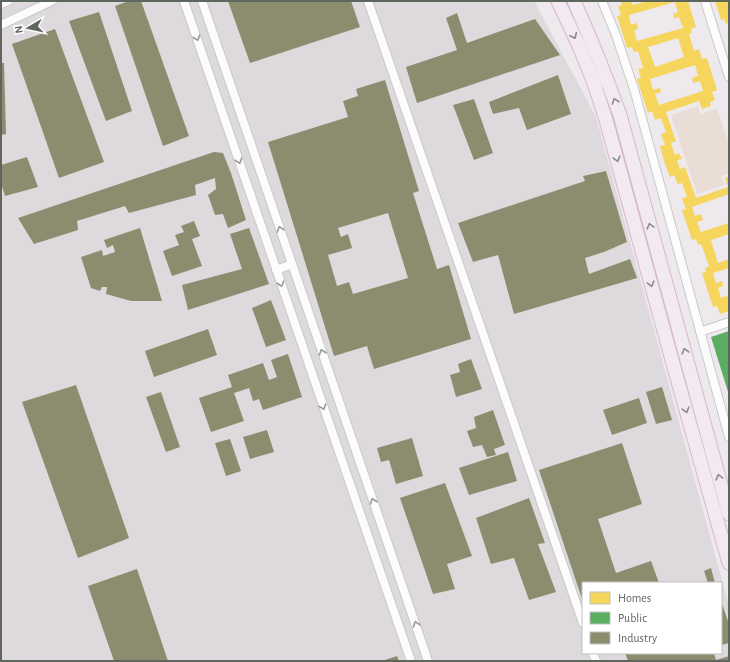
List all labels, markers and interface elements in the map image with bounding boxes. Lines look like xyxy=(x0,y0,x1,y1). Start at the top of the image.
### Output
north arrow xyxy=(8,8,48,48)
text: N xyxy=(13,25,25,34)
one-way arrow xyxy=(569,32,577,40)
one-way arrow xyxy=(192,34,201,41)
one-way arrow xyxy=(611,98,619,105)
one-way arrow xyxy=(612,155,621,162)
one-way arrow xyxy=(234,157,243,164)
one-way arrow xyxy=(646,223,655,230)
one-way arrow xyxy=(276,225,285,232)
one-way arrow xyxy=(277,280,285,287)
one-way arrow xyxy=(647,281,655,288)
one-way arrow xyxy=(319,348,327,355)
one-way arrow xyxy=(681,348,689,355)
one-way arrow xyxy=(319,403,327,410)
one-way arrow xyxy=(681,406,690,413)
one-way arrow xyxy=(715,474,724,481)
one-way arrow xyxy=(370,498,378,505)
legend xyxy=(582,582,722,654)
text: Homes xyxy=(618,592,651,604)
text: Public xyxy=(618,612,647,624)
one-way arrow xyxy=(412,621,420,628)
text: Industry xyxy=(618,632,657,645)

